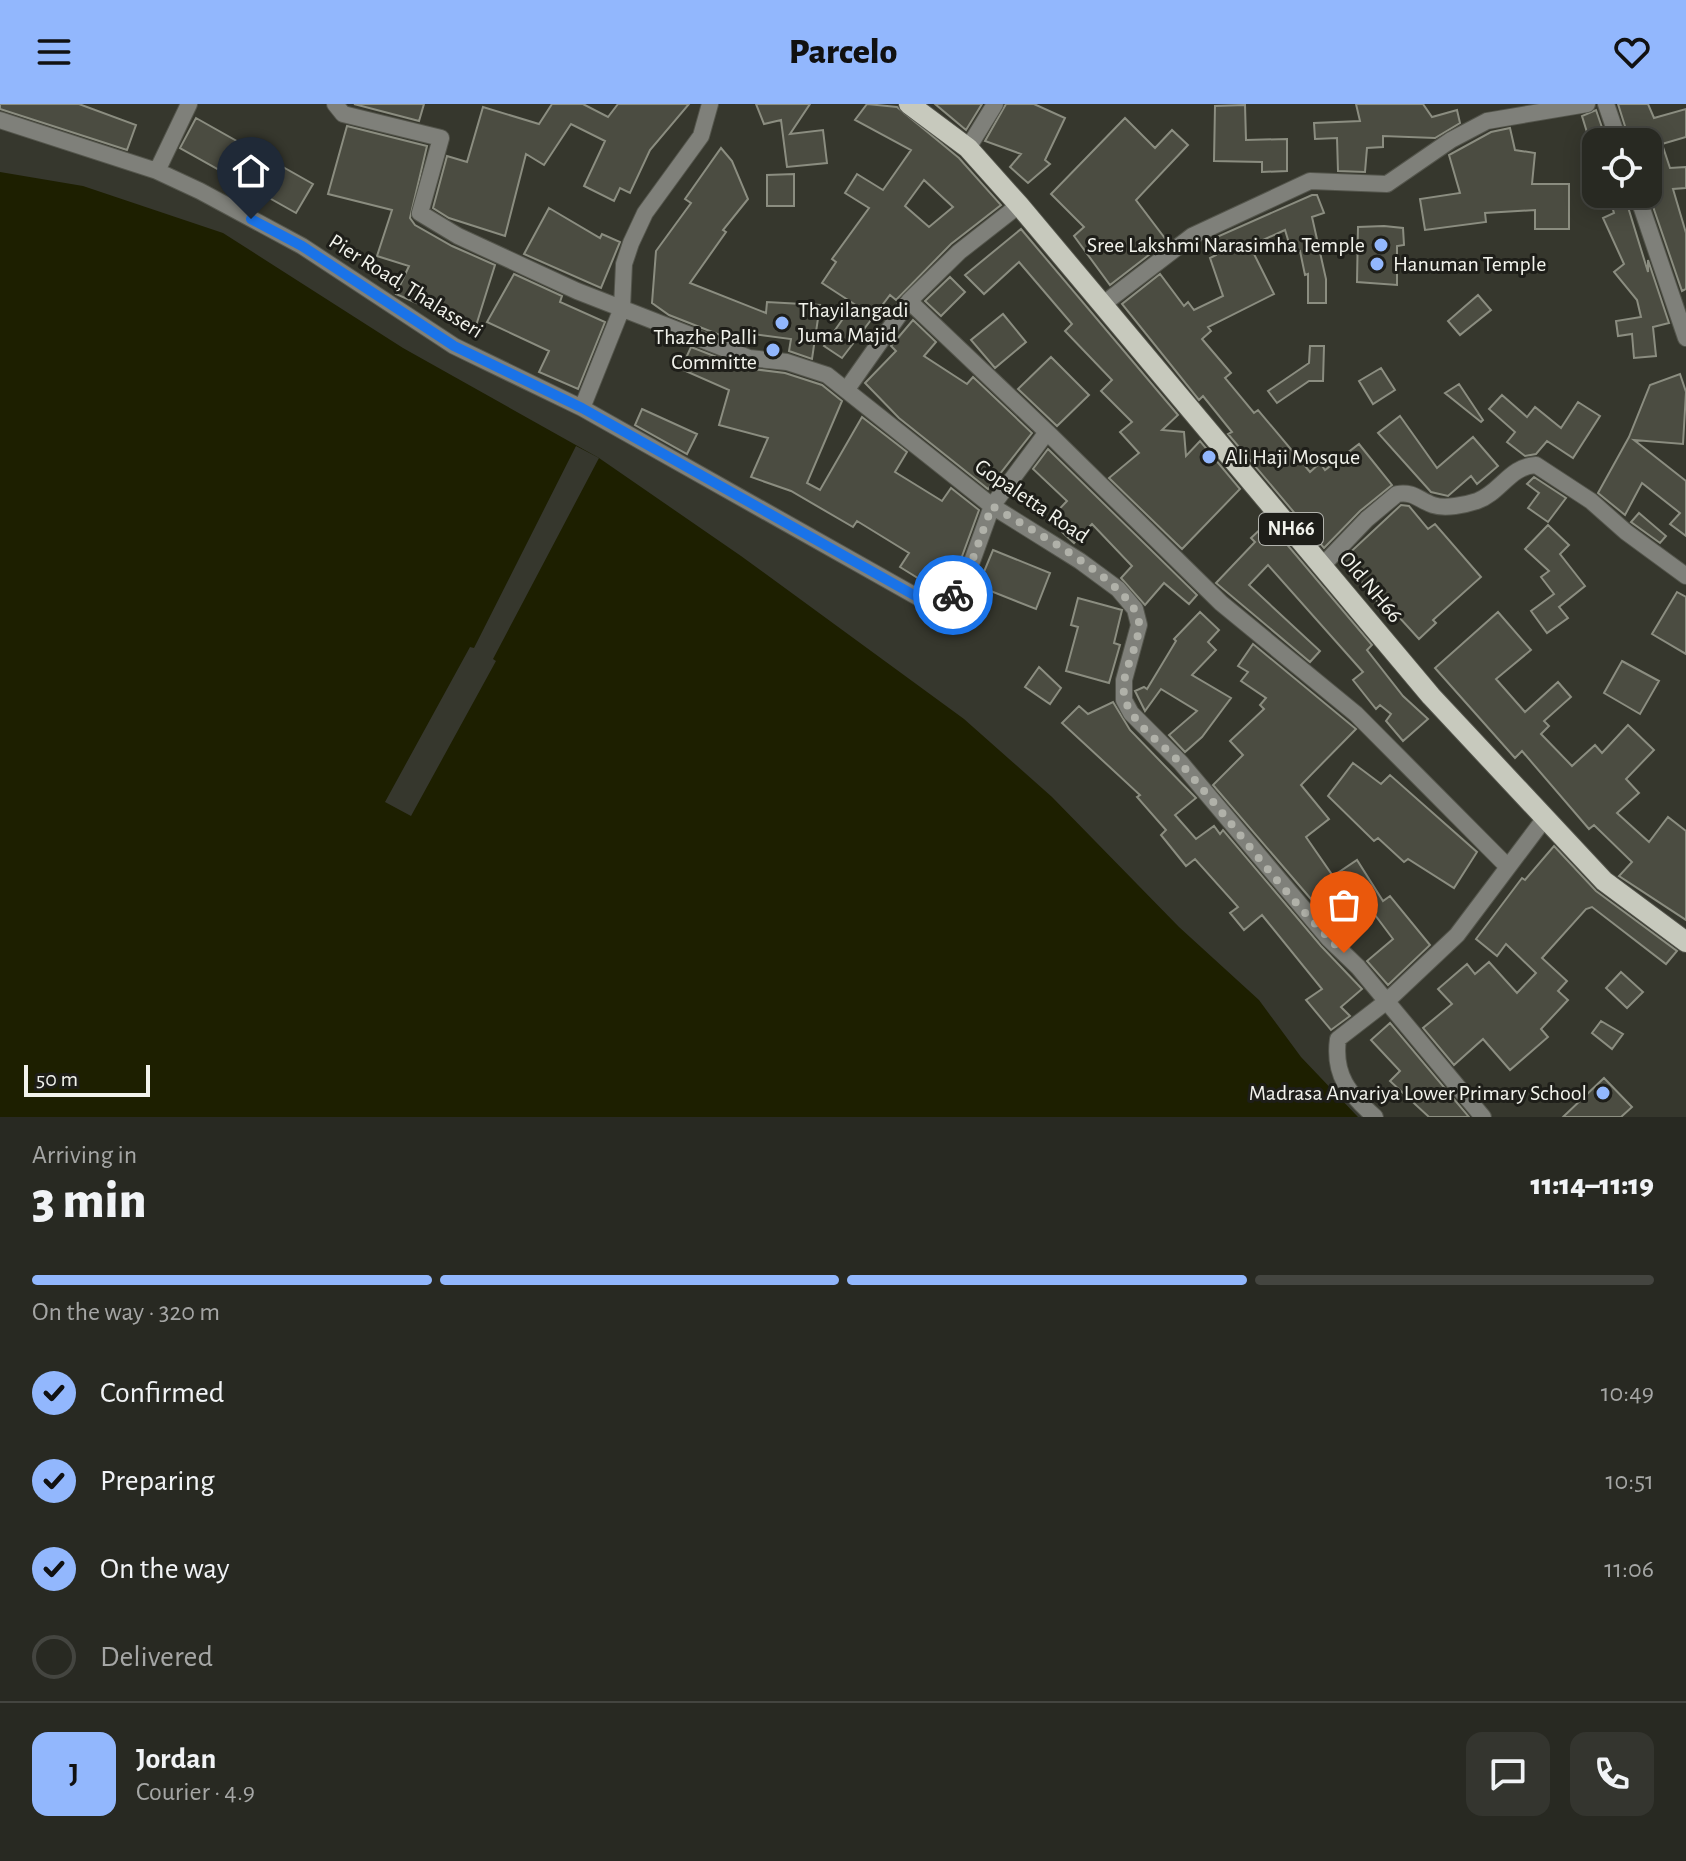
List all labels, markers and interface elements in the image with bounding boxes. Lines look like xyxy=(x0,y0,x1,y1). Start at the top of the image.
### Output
icon: menu xyxy=(32,30,76,74)
icon: heart xyxy=(1610,30,1654,74)
text: Parcelo xyxy=(789,34,897,70)
map controls xyxy=(1582,128,1662,208)
button: locate xyxy=(1582,128,1662,208)
pin xyxy=(217,137,285,219)
icon: home xyxy=(229,149,273,193)
street label: Pier Road, Thalasseri xyxy=(325,230,487,342)
place label: Sree Lakshmi Narasimha Temple xyxy=(1087,234,1365,256)
marker: Sree Lakshmi Narasimha Temple xyxy=(1372,236,1390,254)
place label: Hanuman Temple xyxy=(1393,253,1546,275)
marker: Hanuman Temple xyxy=(1368,255,1386,273)
place label: Thayilangadi Juma Majid xyxy=(798,299,909,346)
marker: Thayilangadi Juma Majid xyxy=(773,314,791,332)
place label: Thazhe Palli Committe xyxy=(653,326,757,373)
marker: Thazhe Palli Committe xyxy=(764,341,782,359)
place label: Ali Haji Mosque xyxy=(1225,446,1360,468)
marker: Ali Haji Mosque xyxy=(1200,448,1218,466)
street label: Gopaletta Road xyxy=(971,455,1093,547)
road number: NH66 xyxy=(1259,513,1323,545)
street label: Old NH66 xyxy=(1335,547,1407,627)
courier xyxy=(913,555,993,635)
icon: bike xyxy=(931,573,975,617)
pin xyxy=(1310,871,1378,953)
icon: bag xyxy=(1322,883,1366,927)
scale bar xyxy=(24,1061,150,1097)
text: 50 m xyxy=(36,1068,78,1090)
place label: Madrasa Anvariya Lower Primary School xyxy=(1249,1082,1587,1104)
marker: Madrasa Anvariya Lower Primary School xyxy=(1594,1084,1612,1102)
text: Arriving in xyxy=(32,1142,137,1168)
text: 11:14–11:19 xyxy=(1530,1170,1654,1200)
text: 3 min xyxy=(32,1175,146,1227)
text: On the way · 320 m xyxy=(32,1299,220,1325)
icon: check xyxy=(32,1371,76,1415)
text: Confirmed xyxy=(100,1378,224,1408)
text: 10:49 xyxy=(1601,1380,1654,1406)
icon: check xyxy=(32,1459,76,1503)
text: Preparing xyxy=(100,1466,215,1496)
text: 10:51 xyxy=(1606,1468,1654,1494)
icon: check xyxy=(32,1547,76,1591)
text: On the way xyxy=(100,1554,229,1584)
text: 11:06 xyxy=(1604,1556,1654,1582)
text: Delivered xyxy=(100,1642,213,1672)
button: chat xyxy=(1466,1732,1550,1816)
button: phone xyxy=(1570,1732,1654,1816)
text: Jordan xyxy=(136,1744,216,1774)
text: J xyxy=(69,1759,79,1789)
text: Courier · 4.9 xyxy=(136,1779,255,1805)

